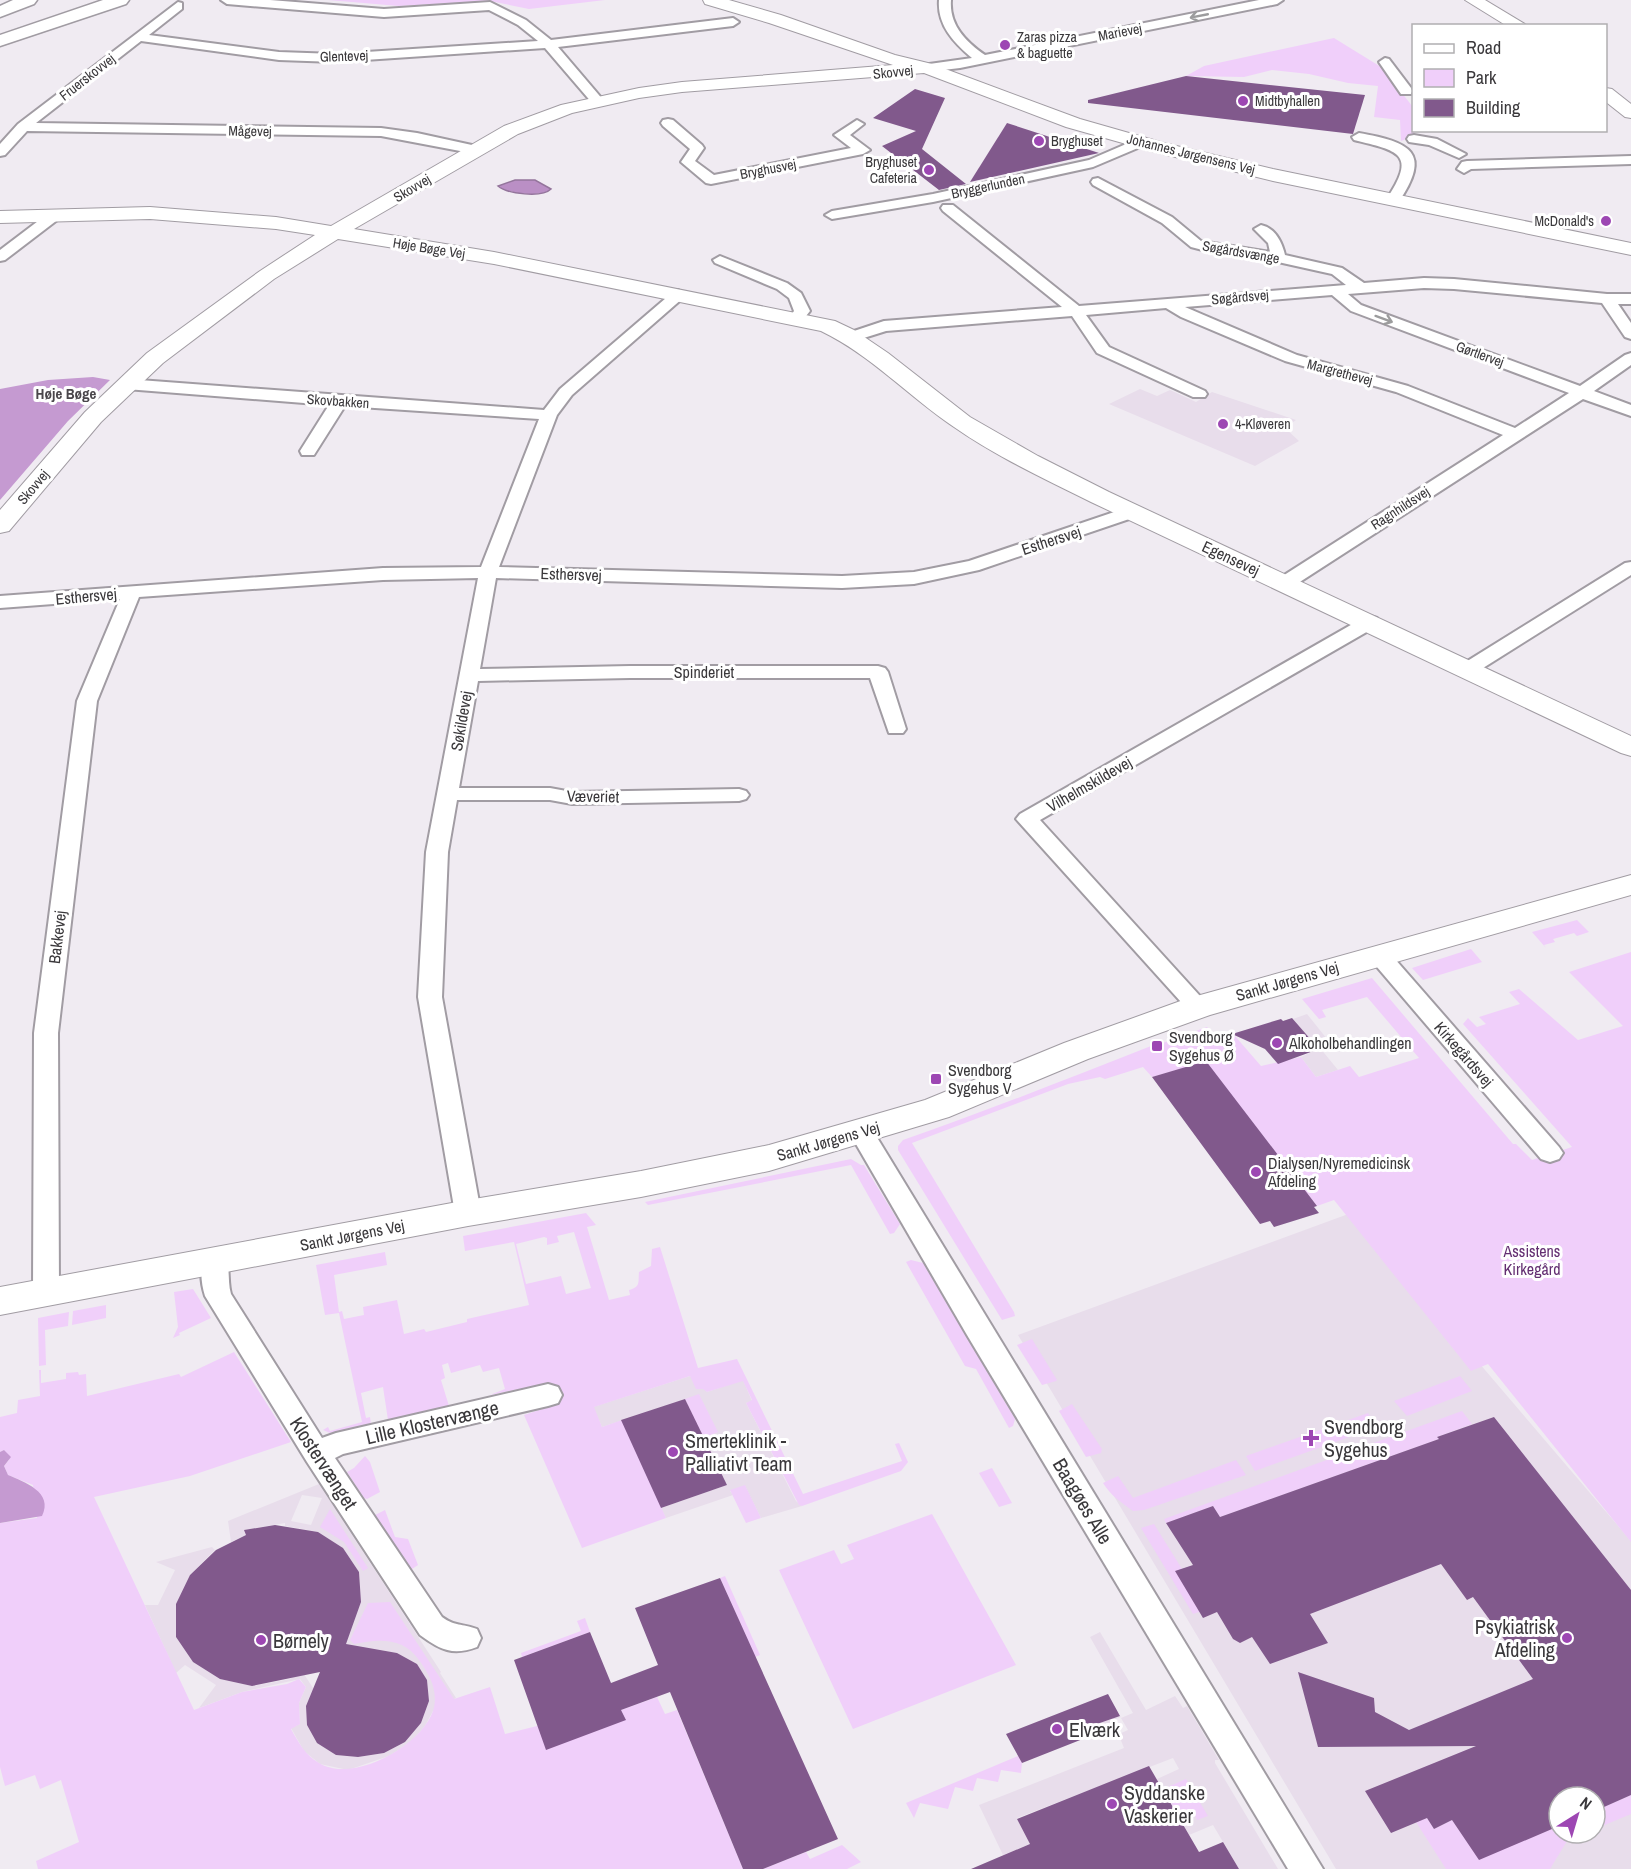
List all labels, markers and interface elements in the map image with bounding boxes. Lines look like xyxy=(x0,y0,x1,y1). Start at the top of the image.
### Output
one-way arrow xyxy=(1190,11,1210,22)
street label: Marievej xyxy=(1097,19,1143,45)
legend xyxy=(1412,24,1607,132)
place label: Zaras pizza & baguette xyxy=(1017,28,1078,62)
text: Road xyxy=(1466,35,1501,60)
marker: Zaras pizza & baguette xyxy=(998,38,1012,52)
street label: Glentevej xyxy=(319,46,369,66)
street label: Fruerskovvej xyxy=(56,50,118,104)
street label: Skovvej xyxy=(872,61,914,83)
text: Park xyxy=(1466,65,1497,90)
place label: Midtbyhallen xyxy=(1255,92,1320,110)
marker: Midtbyhallen xyxy=(1236,94,1250,108)
text: Building xyxy=(1466,95,1521,120)
street label: Mågevej xyxy=(228,122,272,140)
street label: Johannes Jørgensens Vej xyxy=(1125,129,1257,179)
place label: Bryghuset xyxy=(1051,132,1103,150)
marker: Bryghuset xyxy=(1032,134,1046,148)
place label: Bryghuset Cafeteria xyxy=(865,153,918,187)
street label: Bryghusvej xyxy=(738,155,798,183)
marker: Bryghuset Cafeteria xyxy=(922,163,936,177)
street label: Bryggerlunden xyxy=(950,169,1026,203)
street label: Skovvej xyxy=(390,170,434,206)
place label: McDonald's xyxy=(1534,212,1594,230)
marker: McDonald's xyxy=(1599,214,1613,228)
street label: Høje Bøge Vej xyxy=(392,233,466,263)
street label: Søgårdsvænge xyxy=(1201,236,1281,268)
street label: Søgårdsvej xyxy=(1211,286,1269,308)
one-way arrow xyxy=(1374,314,1392,325)
street label: Gørtlervej xyxy=(1454,337,1506,371)
street label: Margrethevej xyxy=(1305,355,1375,389)
district label: Høje Bøge xyxy=(36,383,97,404)
street label: Skovbakken xyxy=(306,390,370,412)
place label: 4-Kløveren xyxy=(1235,415,1291,433)
marker: 4-Kløveren xyxy=(1216,417,1230,431)
street label: Skovvej xyxy=(13,466,53,508)
street label: Ragnhildsvej xyxy=(1367,482,1433,534)
street label: Esthersvej xyxy=(1018,520,1084,560)
street label: Egensevej xyxy=(1199,535,1263,581)
street label: Esthersvej xyxy=(540,562,602,586)
street label: Esthersvej xyxy=(55,582,118,610)
street label: Spinderiet xyxy=(674,661,735,683)
street label: Søkildevej xyxy=(445,689,477,753)
street label: Vilhelmskildevej xyxy=(1043,751,1136,817)
street label: Væveriet xyxy=(567,785,620,807)
street label: Bakkevej xyxy=(43,909,71,965)
street label: Sankt Jørgens Vej xyxy=(1233,956,1341,1006)
street label: Kirkegårdsvej xyxy=(1429,1017,1499,1092)
place label: Svendborg Sygehus Ø xyxy=(1169,1026,1234,1066)
place label: Alkoholbehandlingen xyxy=(1288,1032,1412,1054)
marker: Alkoholbehandlingen xyxy=(1270,1036,1284,1050)
marker: Svendborg Sygehus Ø xyxy=(1150,1039,1164,1053)
place label: Svendborg Sygehus V xyxy=(948,1059,1012,1099)
marker: Svendborg Sygehus V xyxy=(929,1072,943,1086)
street label: Sankt Jørgens Vej xyxy=(774,1116,882,1166)
place label: Dialysen/Nyremedicinsk Afdeling xyxy=(1267,1152,1411,1192)
marker: Dialysen/Nyremedicinsk Afdeling xyxy=(1249,1165,1263,1179)
street label: Sankt Jørgens Vej xyxy=(298,1214,406,1256)
park label: Assistens Kirkegård xyxy=(1503,1240,1560,1280)
street label: Lille Klostervænge xyxy=(363,1394,501,1450)
street label: Klostervænget xyxy=(284,1411,364,1515)
place label: Svendborg Sygehus xyxy=(1324,1413,1403,1463)
place label: Smerteklinik - Palliativt Team xyxy=(685,1427,792,1477)
marker: Svendborg Sygehus xyxy=(1302,1429,1320,1447)
marker: Smerteklinik - Palliativt Team xyxy=(666,1445,680,1459)
street label: Baagøes Alle xyxy=(1047,1453,1119,1549)
place label: Psykiatrisk Afdeling xyxy=(1475,1613,1556,1663)
place label: Børnely xyxy=(273,1627,329,1654)
marker: Psykiatrisk Afdeling xyxy=(1560,1631,1574,1645)
marker: Børnely xyxy=(254,1633,268,1647)
place label: Elværk xyxy=(1069,1716,1121,1743)
marker: Elværk xyxy=(1050,1722,1064,1736)
place label: Syddanske Vaskerier xyxy=(1124,1779,1205,1829)
north arrow xyxy=(1547,1785,1607,1845)
text: N xyxy=(1576,1791,1596,1815)
marker: Syddanske Vaskerier xyxy=(1105,1797,1119,1811)

